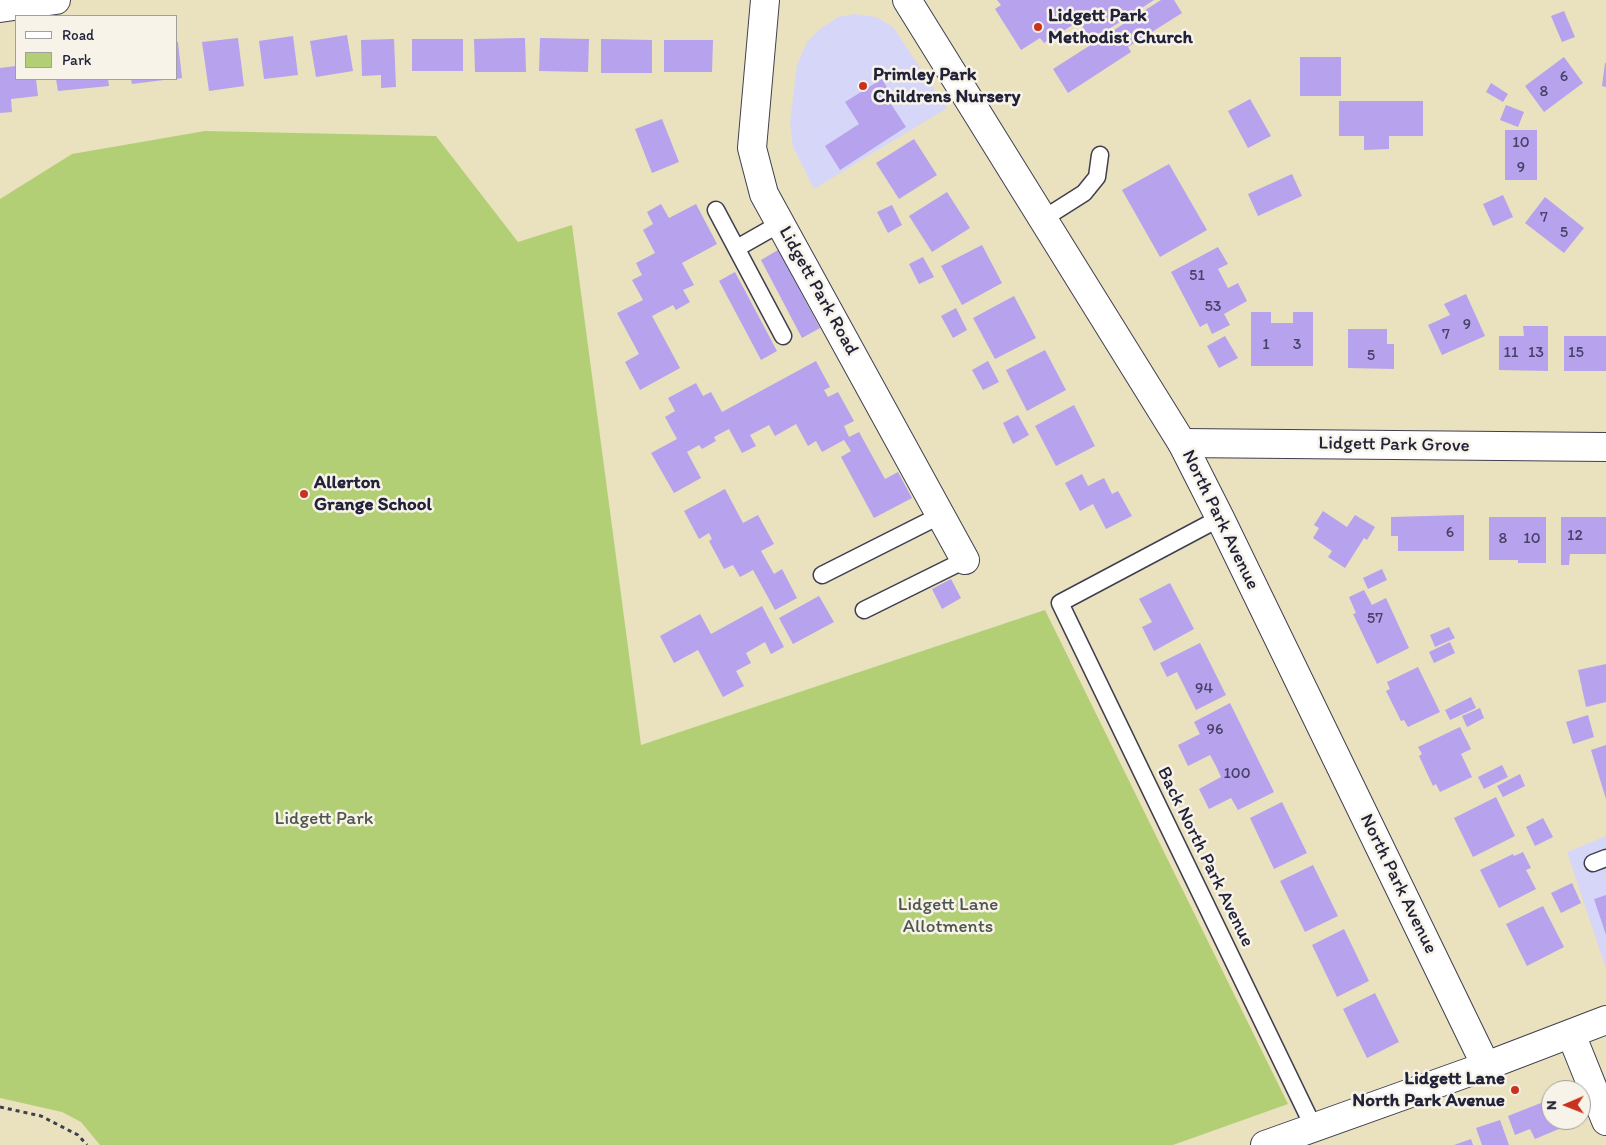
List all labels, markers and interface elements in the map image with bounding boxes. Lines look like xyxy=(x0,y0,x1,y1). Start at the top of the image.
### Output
place label: Lidgett Park Methodist Church xyxy=(1048,5,1193,49)
legend xyxy=(15,15,178,80)
marker: Lidgett Park Methodist Church xyxy=(1032,21,1044,33)
text: Road xyxy=(62,26,94,44)
text: Park xyxy=(62,51,92,69)
place label: Primley Park Childrens Nursery xyxy=(873,64,1020,108)
house number: 6 xyxy=(1560,67,1568,87)
marker: Primley Park Childrens Nursery xyxy=(857,80,869,92)
house number: 8 xyxy=(1540,82,1548,102)
house number: 10 xyxy=(1512,133,1530,153)
house number: 9 xyxy=(1517,158,1525,178)
house number: 7 xyxy=(1540,208,1548,228)
street label: Lidgett Park Road xyxy=(773,223,863,359)
house number: 5 xyxy=(1560,223,1568,243)
house number: 51 xyxy=(1189,266,1205,286)
house number: 53 xyxy=(1204,297,1222,317)
house number: 9 xyxy=(1463,315,1471,335)
house number: 7 xyxy=(1442,325,1450,345)
house number: 1 xyxy=(1262,335,1270,355)
house number: 3 xyxy=(1293,335,1301,355)
house number: 11 xyxy=(1504,343,1518,363)
house number: 13 xyxy=(1528,343,1544,363)
house number: 15 xyxy=(1568,343,1584,363)
house number: 5 xyxy=(1367,346,1375,366)
street label: Lidgett Park Grove xyxy=(1318,432,1470,458)
street label: North Park Avenue xyxy=(1176,446,1264,594)
place label: Allerton Grange School xyxy=(314,472,432,516)
marker: Allerton Grange School xyxy=(298,488,310,500)
house number: 6 xyxy=(1446,523,1454,543)
house number: 12 xyxy=(1567,526,1583,546)
house number: 8 xyxy=(1499,529,1507,549)
house number: 10 xyxy=(1523,529,1541,549)
house number: 57 xyxy=(1367,609,1383,629)
house number: 94 xyxy=(1195,679,1213,699)
house number: 96 xyxy=(1207,720,1223,740)
street label: Back North Park Avenue xyxy=(1151,763,1259,951)
house number: 100 xyxy=(1223,764,1251,784)
park label: Lidgett Park xyxy=(275,808,373,830)
street label: North Park Avenue xyxy=(1354,810,1442,958)
park label: Lidgett Lane Allotments xyxy=(898,894,998,938)
place label: Lidgett Lane North Park Avenue xyxy=(1352,1068,1505,1112)
north arrow xyxy=(1541,1080,1591,1130)
marker: Lidgett Lane North Park Avenue xyxy=(1509,1084,1521,1096)
text: N xyxy=(1543,1100,1560,1110)

